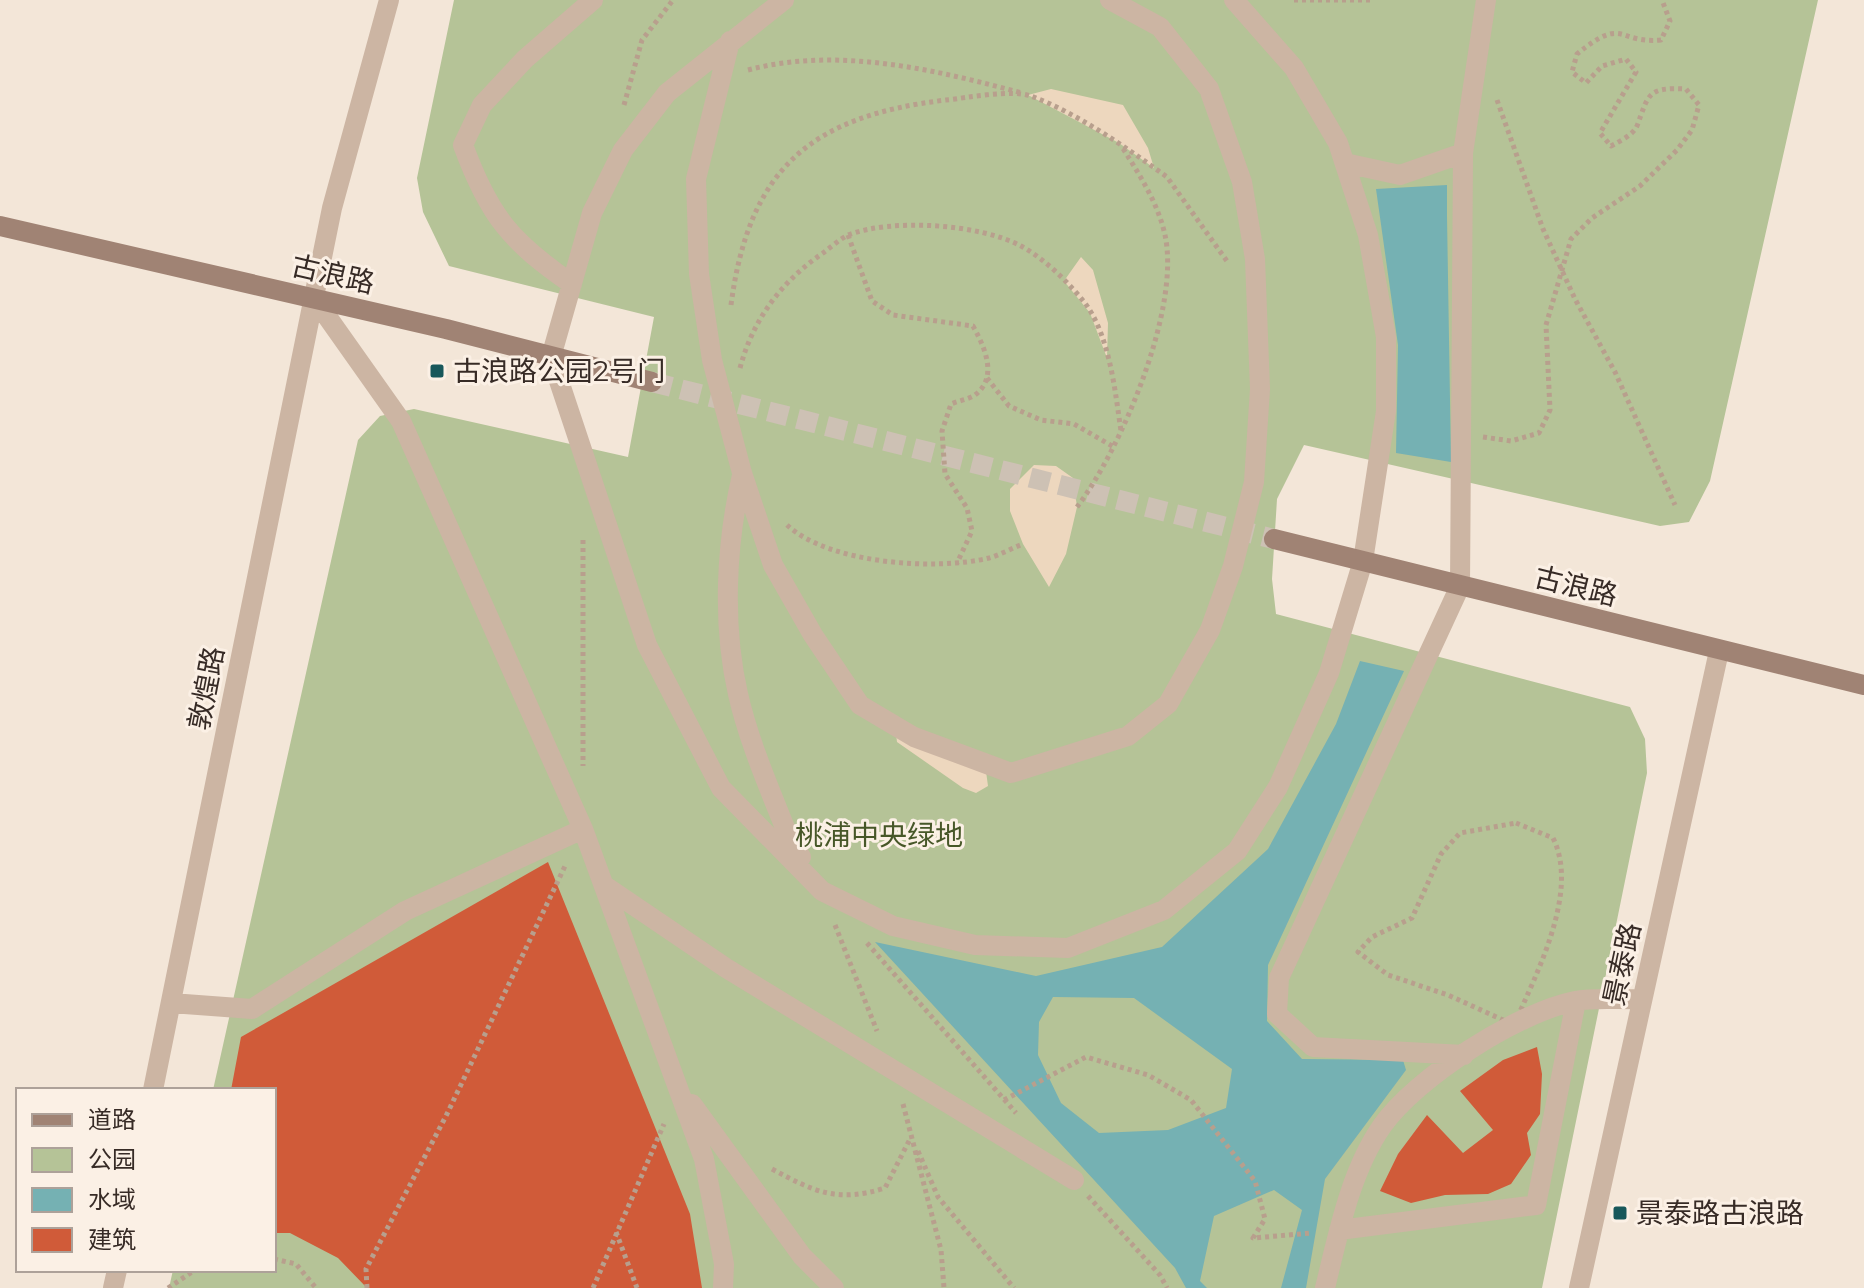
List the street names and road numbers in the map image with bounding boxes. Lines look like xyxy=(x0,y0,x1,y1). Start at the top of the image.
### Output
street label: 古浪路 xyxy=(288,248,378,300)
street label: 古浪路 xyxy=(1531,559,1621,613)
street label: 敦煌路 xyxy=(181,644,231,732)
street label: 景泰路 xyxy=(1597,919,1647,1009)

